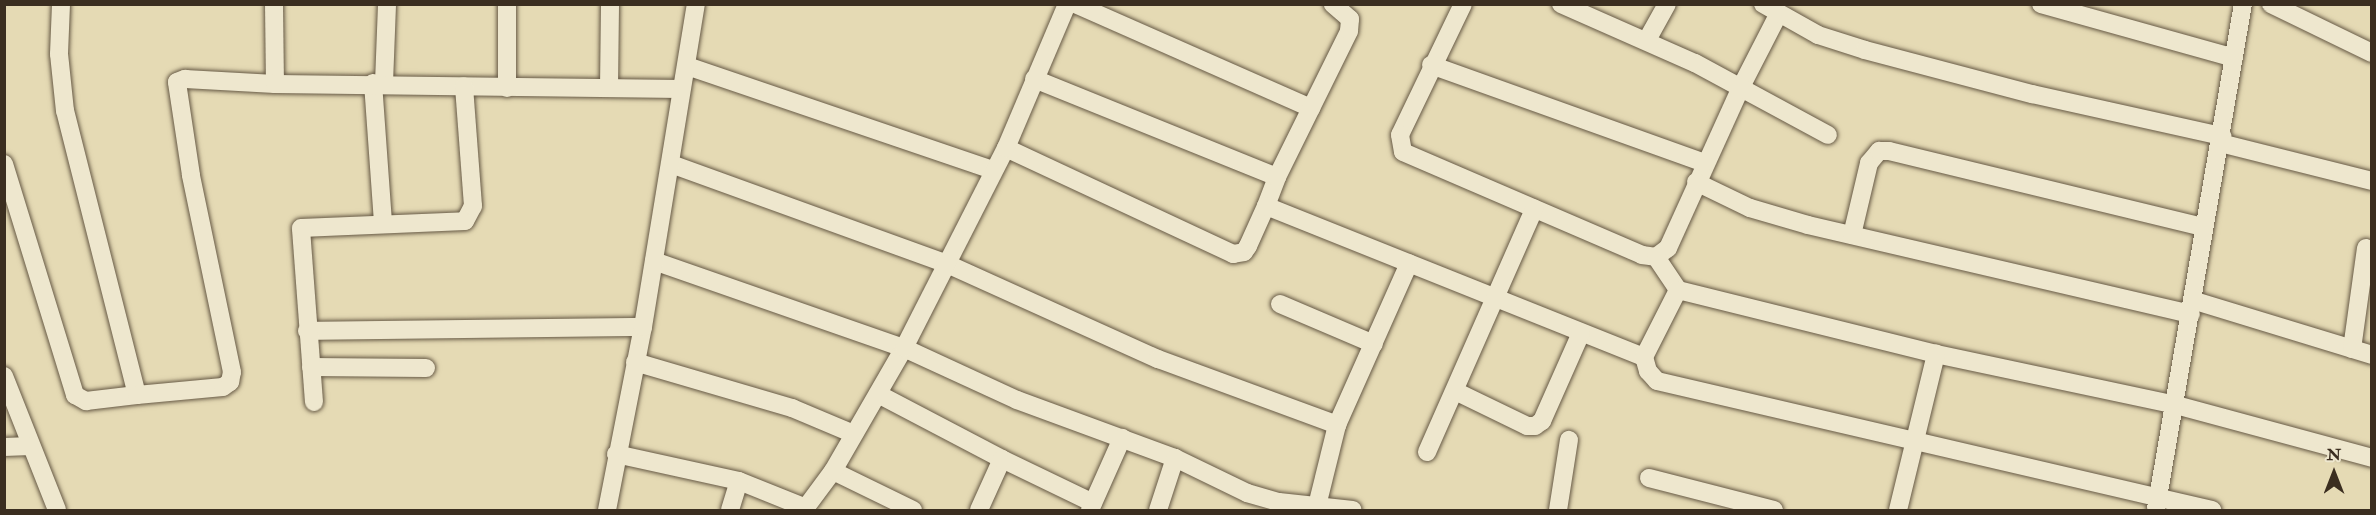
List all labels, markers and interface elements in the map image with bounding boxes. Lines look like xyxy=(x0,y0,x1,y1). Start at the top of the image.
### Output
north arrow xyxy=(2304,443,2364,503)
text: N xyxy=(2327,445,2341,465)

